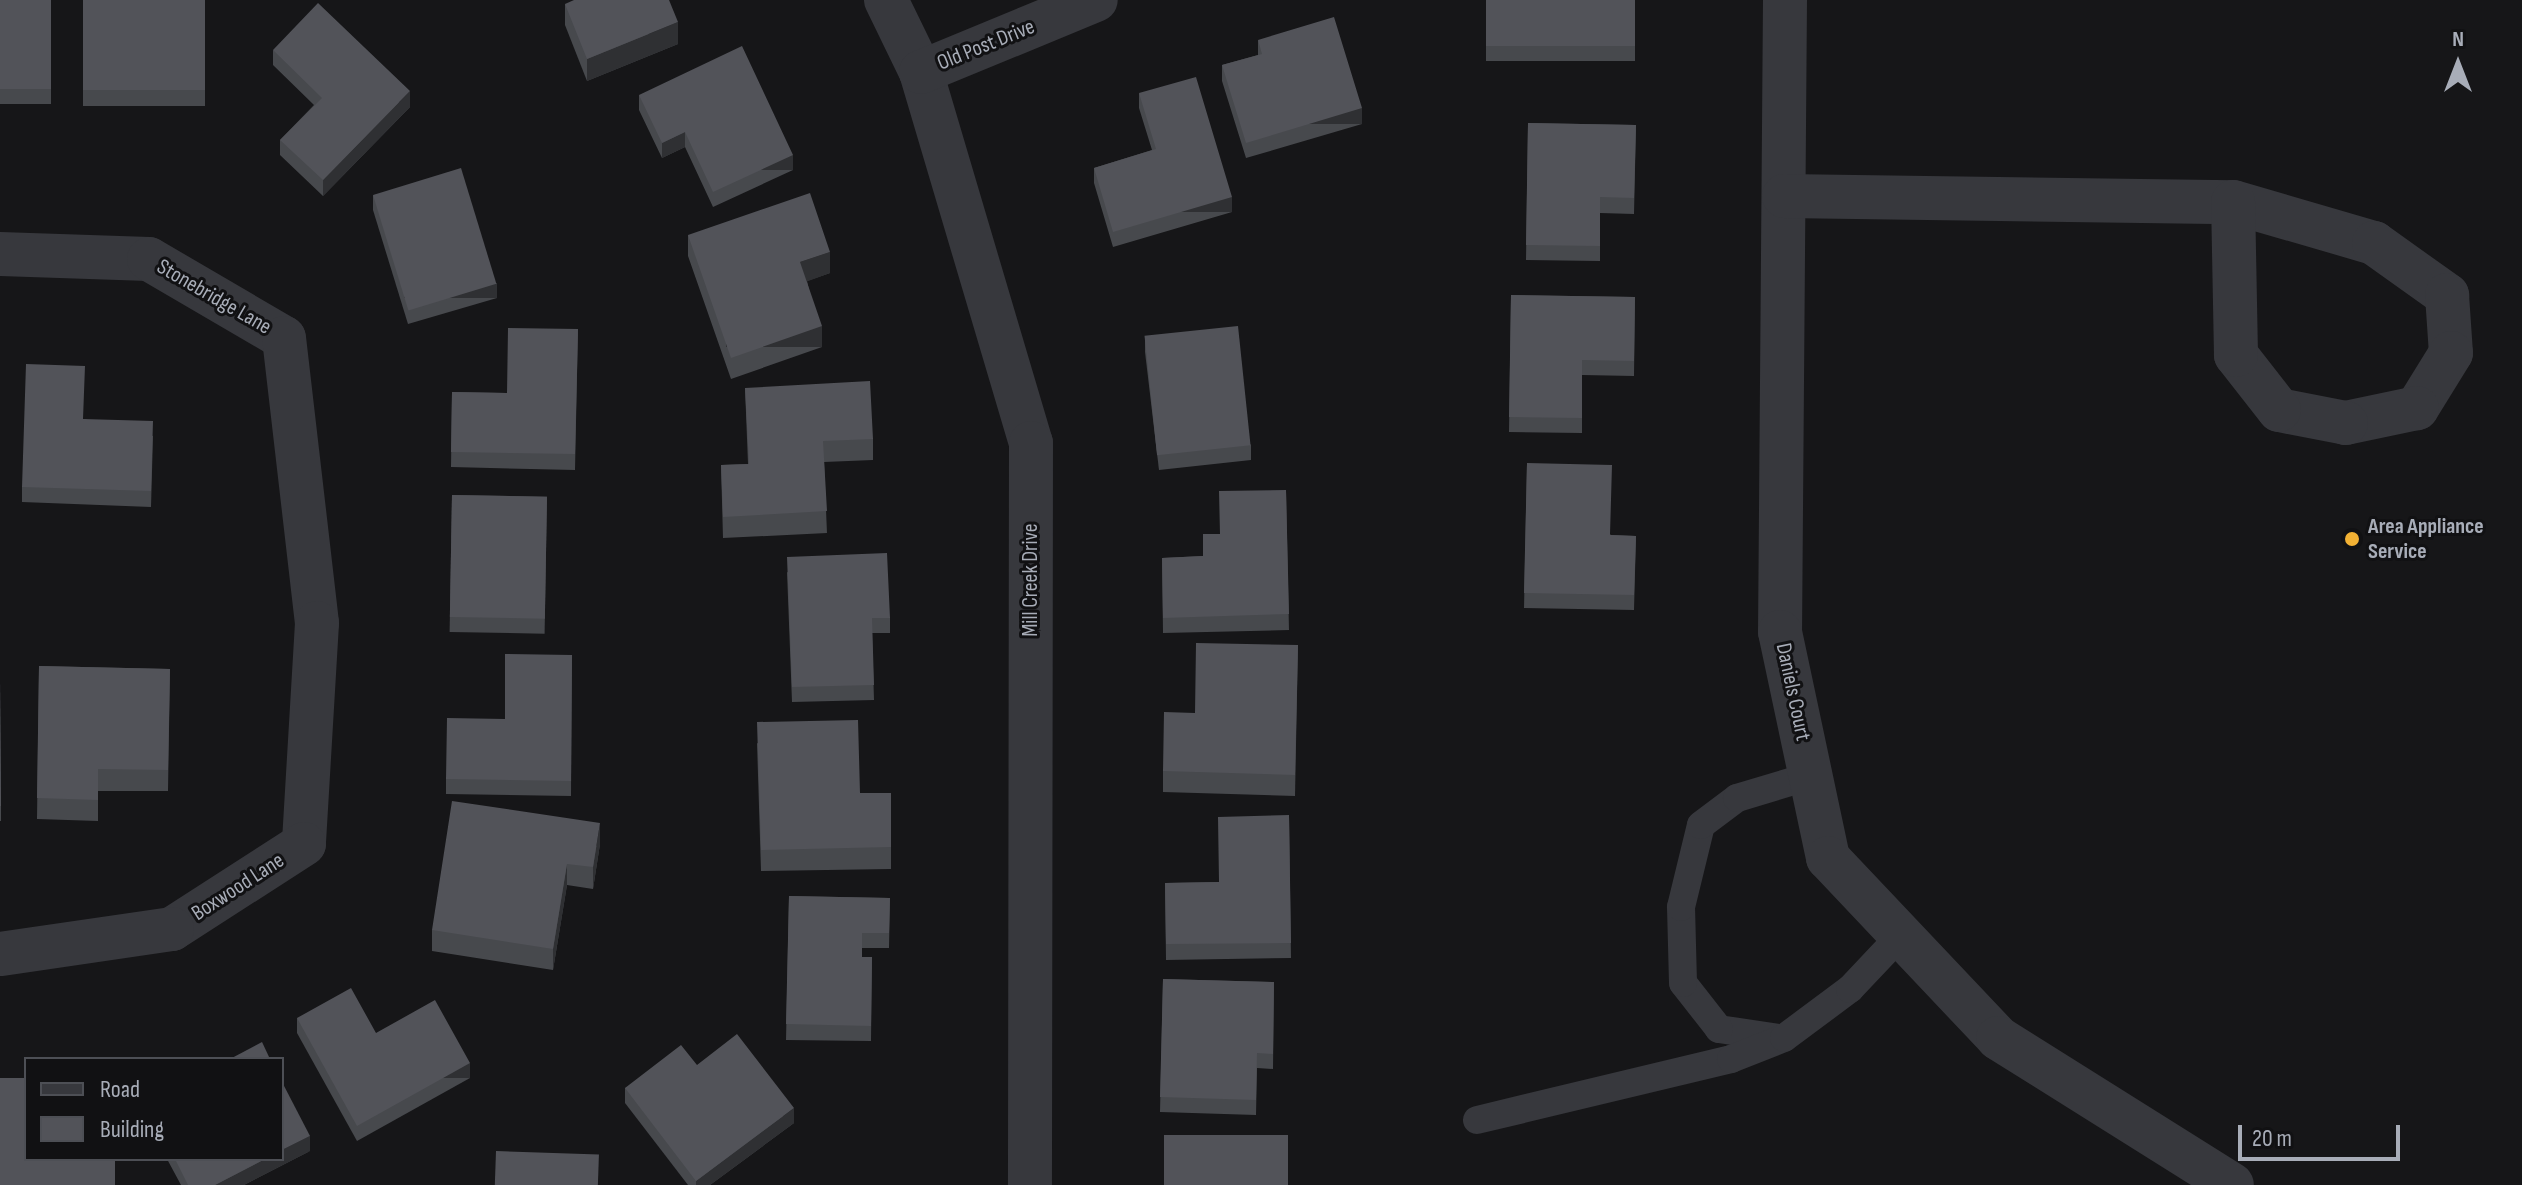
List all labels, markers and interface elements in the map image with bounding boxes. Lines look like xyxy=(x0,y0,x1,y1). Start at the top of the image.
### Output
street label: Old Post Drive xyxy=(934,14,1038,76)
north arrow xyxy=(2418,24,2498,104)
text: N xyxy=(2452,26,2464,53)
street label: Stonebridge Lane xyxy=(152,254,276,340)
place label: Area Appliance Service xyxy=(2368,513,2484,564)
street label: Mill Creek Drive xyxy=(1018,523,1044,637)
marker: Area Appliance Service xyxy=(2343,530,2361,548)
street label: Daniels Court xyxy=(1770,641,1816,743)
street label: Boxwood Lane xyxy=(187,847,289,927)
legend xyxy=(24,1057,284,1161)
text: Road xyxy=(100,1075,140,1104)
scale bar xyxy=(2242,1109,2404,1159)
text: Building xyxy=(100,1115,164,1144)
text: 20 m xyxy=(2252,1124,2292,1153)

